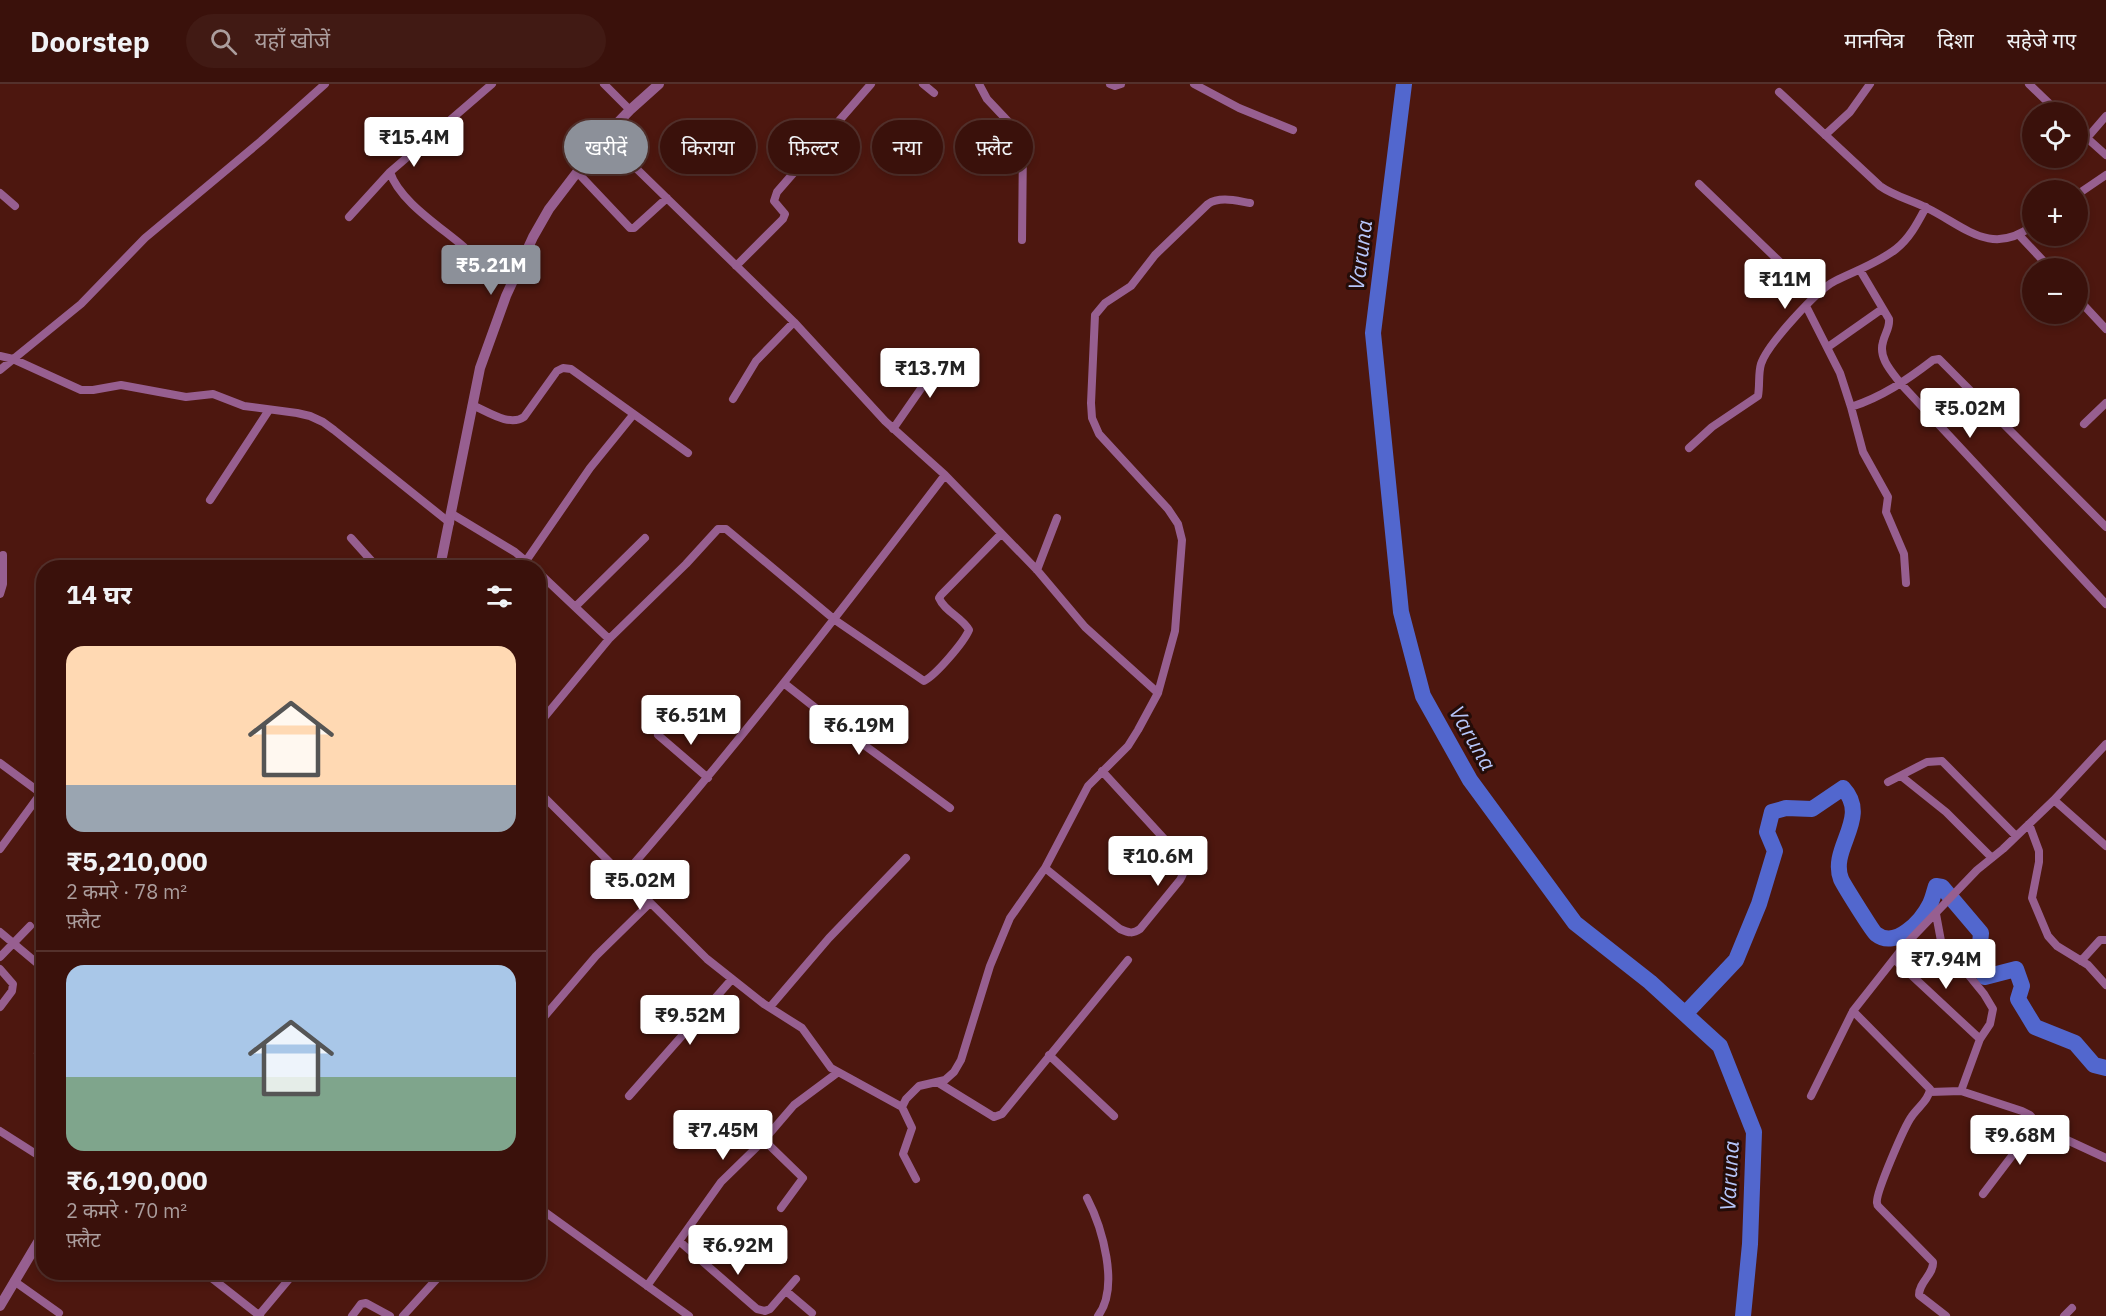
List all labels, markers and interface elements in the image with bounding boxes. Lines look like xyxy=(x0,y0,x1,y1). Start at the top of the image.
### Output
search box xyxy=(186,14,606,68)
text: Doorstep xyxy=(30,23,150,60)
icon: search xyxy=(207,25,240,58)
text: यहाँ खोजें xyxy=(255,25,330,54)
text: मानचित्र xyxy=(1844,26,1904,54)
text: दिशा xyxy=(1937,26,1974,54)
text: सहेजे गए xyxy=(2007,26,2076,54)
map controls xyxy=(2022,102,2088,324)
button: locate xyxy=(2022,102,2088,168)
pin: ₹15.4M xyxy=(365,117,463,168)
chip: खरीदें xyxy=(564,120,648,174)
chip: किराया xyxy=(660,120,756,174)
chip: फ़िल्टर xyxy=(768,120,860,174)
chip: नया xyxy=(872,120,943,174)
chip: फ़्लैट xyxy=(955,120,1033,174)
text: ₹15.4M xyxy=(378,123,450,150)
button: + xyxy=(2022,180,2088,246)
water label: Varuna xyxy=(1341,218,1378,292)
pin: ₹5.21M xyxy=(442,245,540,296)
text: ₹5.21M xyxy=(455,251,527,278)
button: − xyxy=(2022,258,2088,324)
pin: ₹11M xyxy=(1749,259,1821,310)
text: ₹11M xyxy=(1759,265,1811,292)
pin: ₹13.7M xyxy=(881,348,979,399)
text: ₹13.7M xyxy=(894,354,966,381)
pin: ₹5.02M xyxy=(1921,388,2019,439)
text: ₹5.02M xyxy=(1934,394,2006,421)
text: 14 घर xyxy=(66,577,132,611)
icon: filters xyxy=(483,580,516,613)
icon: home xyxy=(237,685,345,793)
pin: ₹6.51M xyxy=(642,695,740,746)
water label: Varuna xyxy=(1443,700,1504,776)
text: ₹6.51M xyxy=(655,701,727,728)
pin: ₹6.19M xyxy=(810,705,908,756)
text: ₹6.19M xyxy=(823,711,895,738)
pin: ₹10.6M xyxy=(1109,836,1207,887)
text: ₹10.6M xyxy=(1122,842,1194,869)
text: ₹5,210,000 xyxy=(66,844,208,878)
pin: ₹5.02M xyxy=(591,860,689,911)
text: ₹5.02M xyxy=(604,866,676,893)
text: 2 कमरे · 78 m² xyxy=(66,878,187,905)
text: फ़्लैट xyxy=(66,907,101,934)
pin: ₹7.94M xyxy=(1897,939,1995,990)
text: ₹7.94M xyxy=(1910,945,1982,972)
pin: ₹9.52M xyxy=(641,995,739,1046)
text: ₹9.52M xyxy=(654,1001,726,1028)
icon: home xyxy=(237,1004,345,1112)
pin: ₹7.45M xyxy=(674,1110,772,1161)
pin: ₹9.68M xyxy=(1971,1115,2069,1166)
text: ₹7.45M xyxy=(687,1116,759,1143)
text: ₹9.68M xyxy=(1984,1121,2056,1148)
water label: Varuna xyxy=(1712,1140,1745,1212)
text: ₹6,190,000 xyxy=(66,1163,208,1197)
text: 2 कमरे · 70 m² xyxy=(66,1197,187,1224)
pin: ₹6.92M xyxy=(689,1225,787,1276)
text: फ़्लैट xyxy=(66,1226,101,1253)
text: ₹6.92M xyxy=(702,1231,774,1258)

